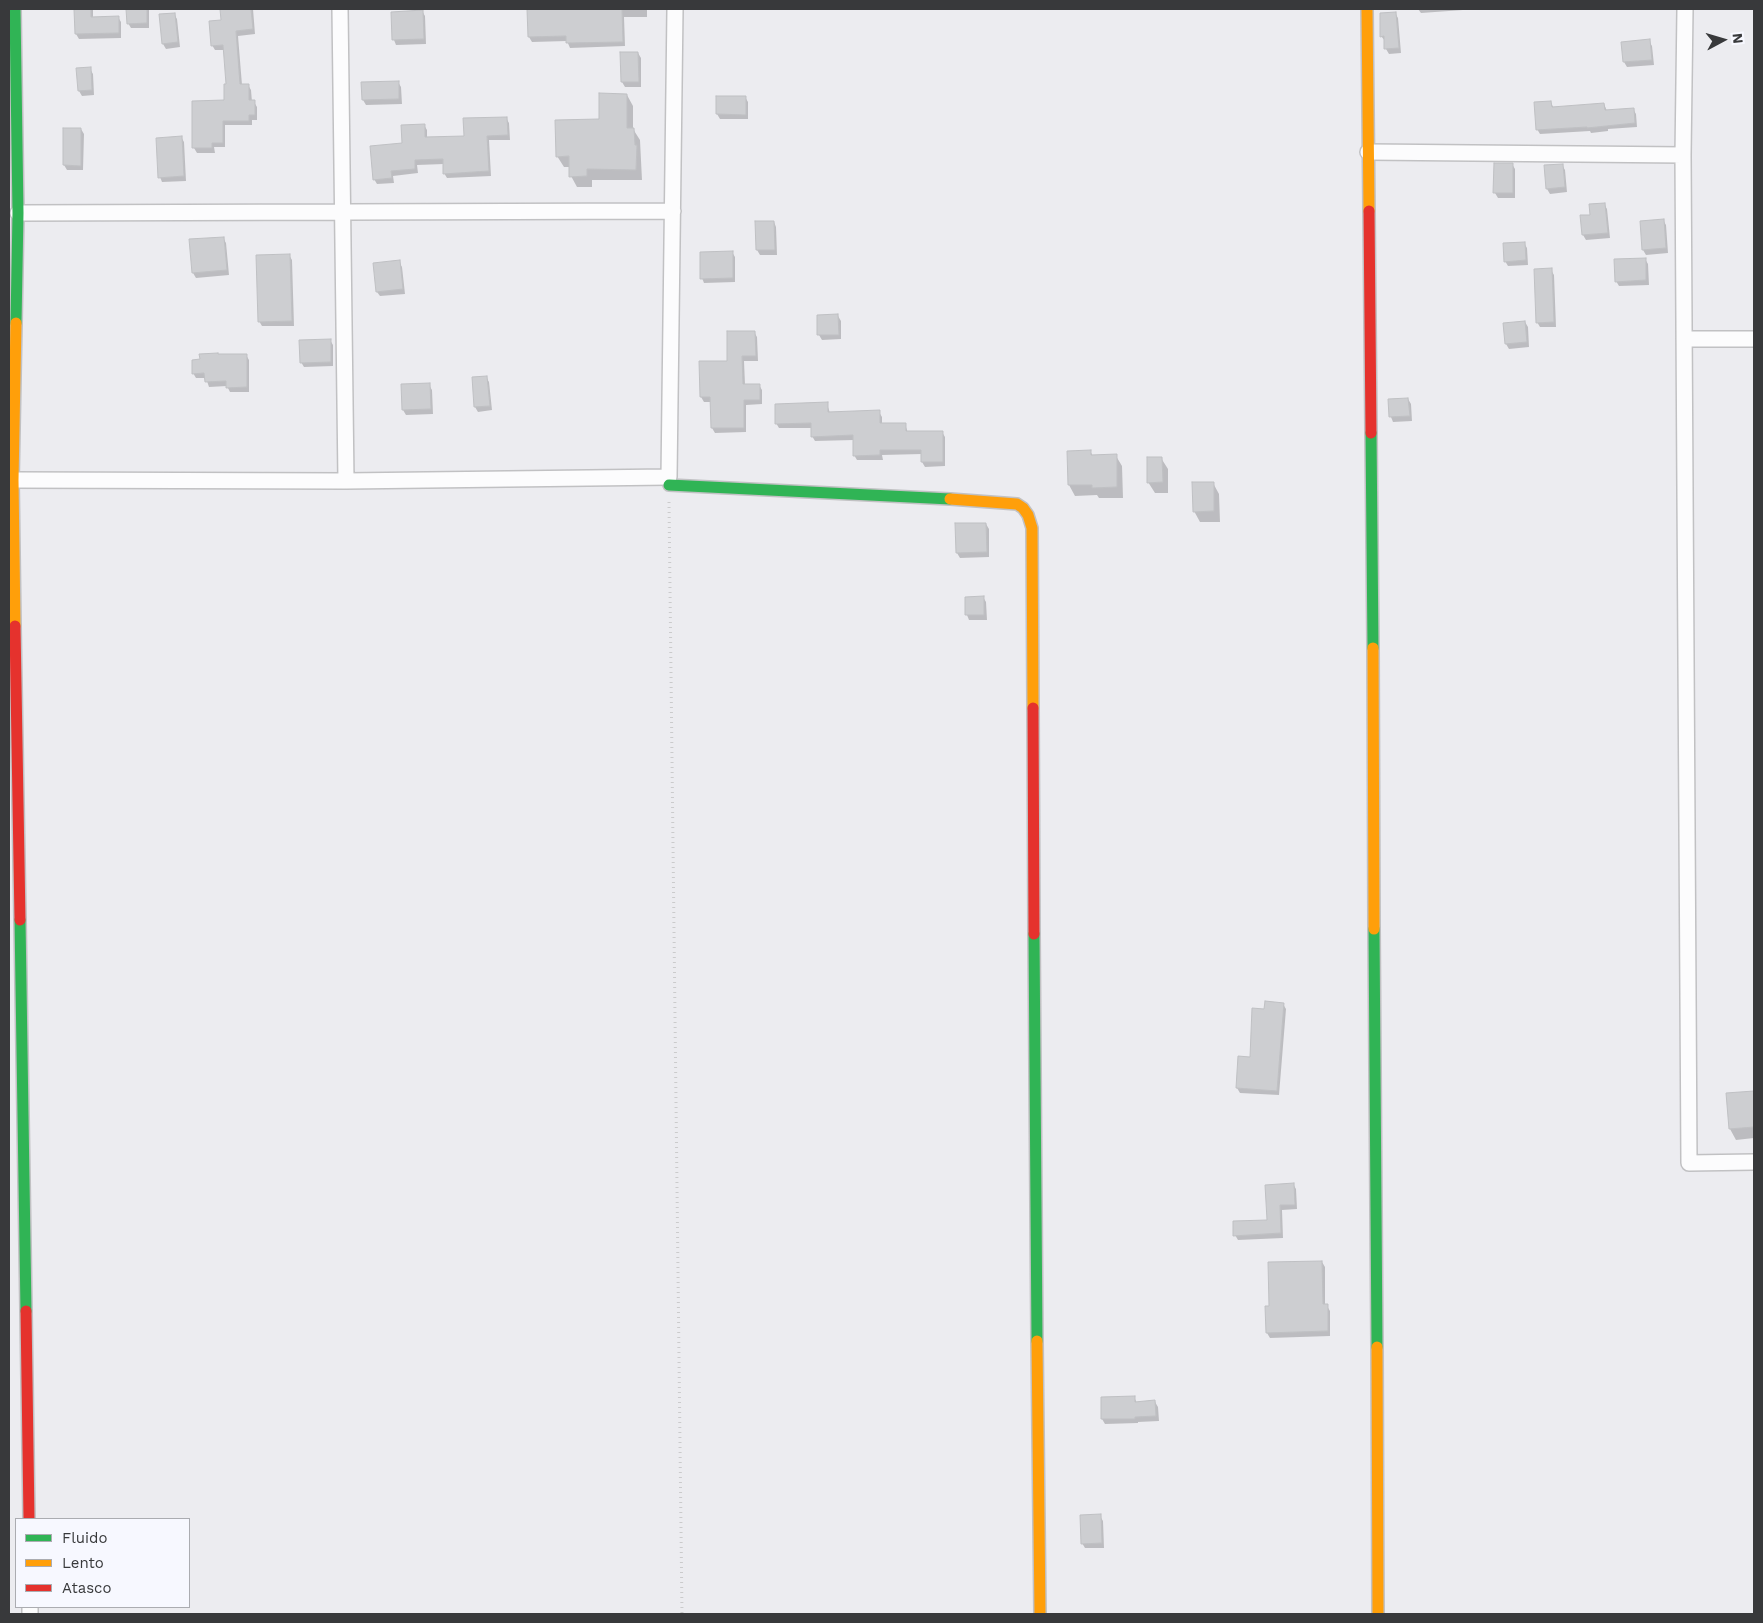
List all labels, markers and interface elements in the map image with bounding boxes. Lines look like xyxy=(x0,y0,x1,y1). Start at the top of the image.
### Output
north arrow xyxy=(1698,15,1748,65)
text: N xyxy=(1729,32,1746,44)
legend xyxy=(15,1518,190,1608)
text: Fluido xyxy=(62,1529,107,1547)
text: Lento xyxy=(62,1554,104,1572)
text: Atasco xyxy=(62,1579,111,1597)

